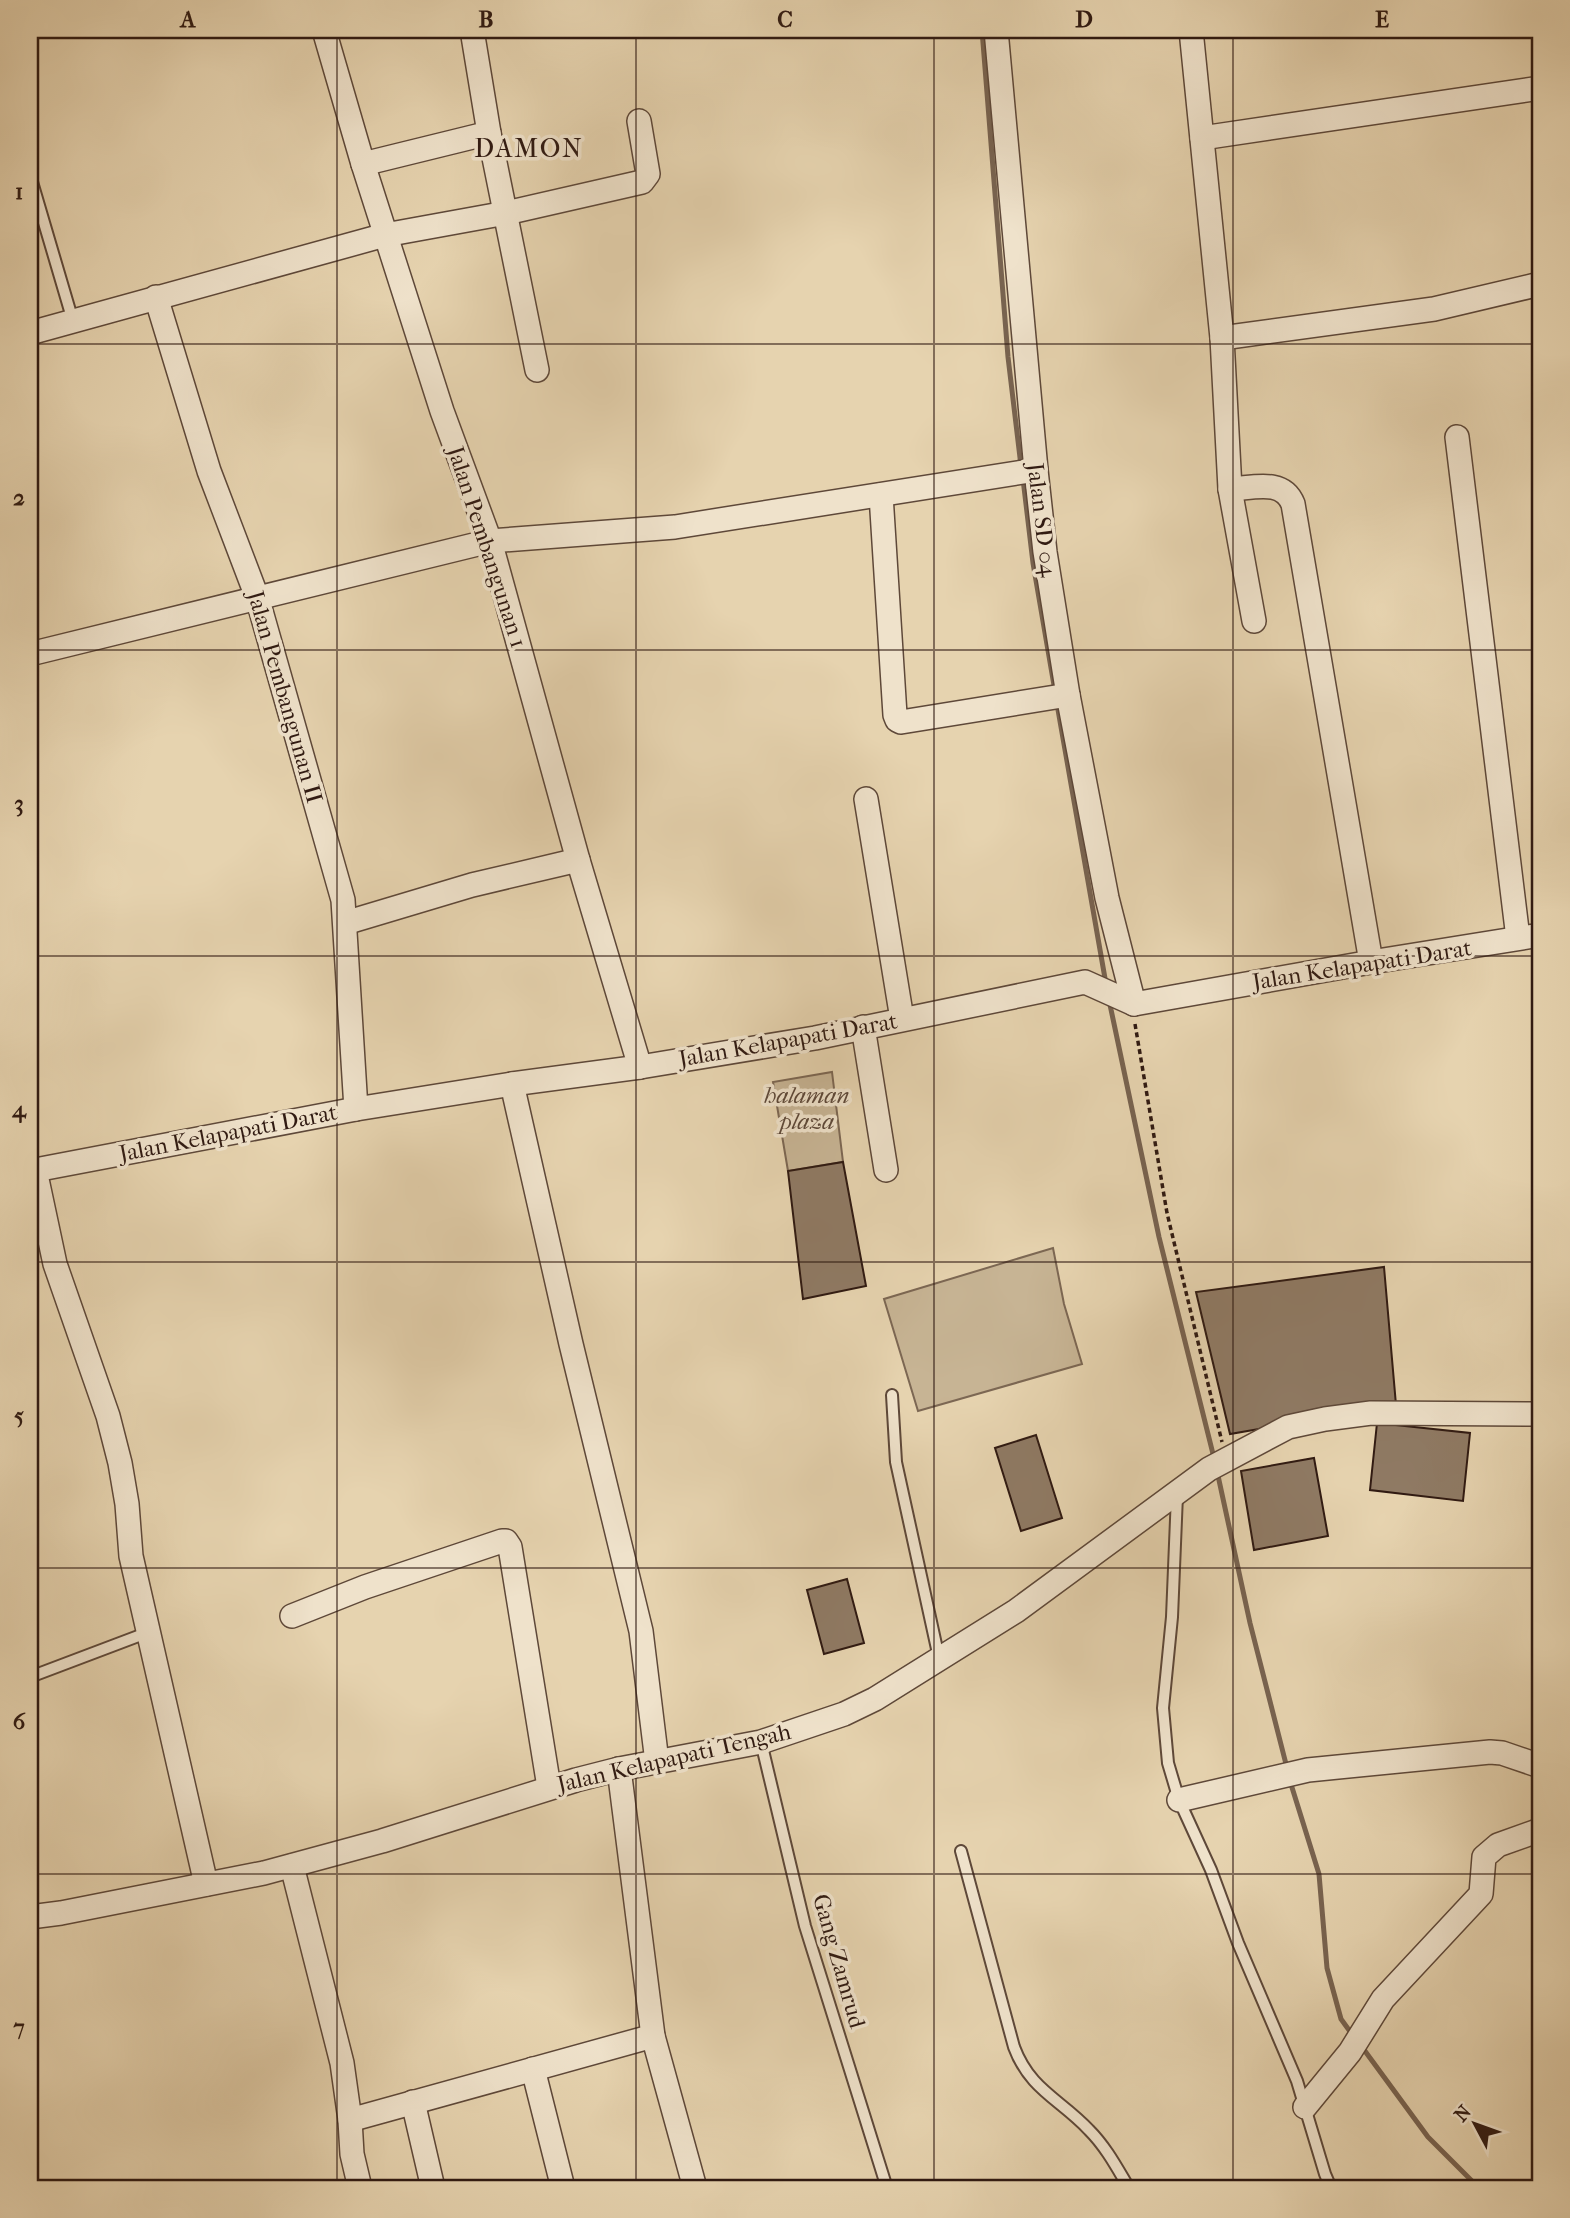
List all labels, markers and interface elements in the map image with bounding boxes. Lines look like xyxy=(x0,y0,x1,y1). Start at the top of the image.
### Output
text: A xyxy=(179,6,197,33)
text: B xyxy=(479,6,494,33)
text: C xyxy=(777,6,793,33)
text: D xyxy=(1075,6,1093,33)
text: E xyxy=(1375,6,1389,33)
district label: DAMON xyxy=(474,133,584,164)
text: 1 xyxy=(15,178,23,205)
street label: Jalan Pembangunan 1 xyxy=(441,441,532,651)
street label: Jalan SD 04 xyxy=(1021,460,1063,580)
text: 2 xyxy=(13,484,25,511)
street label: Jalan Pembangunan II xyxy=(241,586,328,806)
text: 3 xyxy=(14,790,24,817)
street label: Jalan Kelapapati Darat xyxy=(1248,934,1474,996)
street label: Jalan Kelapapati Darat xyxy=(675,1007,899,1073)
park label: halaman plaza xyxy=(764,1082,849,1135)
text: 4 xyxy=(11,1096,27,1123)
street label: Jalan Kelapapati Darat xyxy=(115,1099,339,1168)
text: 5 xyxy=(14,1402,24,1429)
text: 6 xyxy=(13,1708,26,1735)
street label: Jalan Kelapapati Tengah xyxy=(553,1718,794,1798)
street label: Gang Zamrud xyxy=(807,1891,871,2032)
text: 7 xyxy=(12,2014,25,2041)
north arrow xyxy=(1440,2088,1510,2158)
text: N xyxy=(1450,2100,1476,2126)

